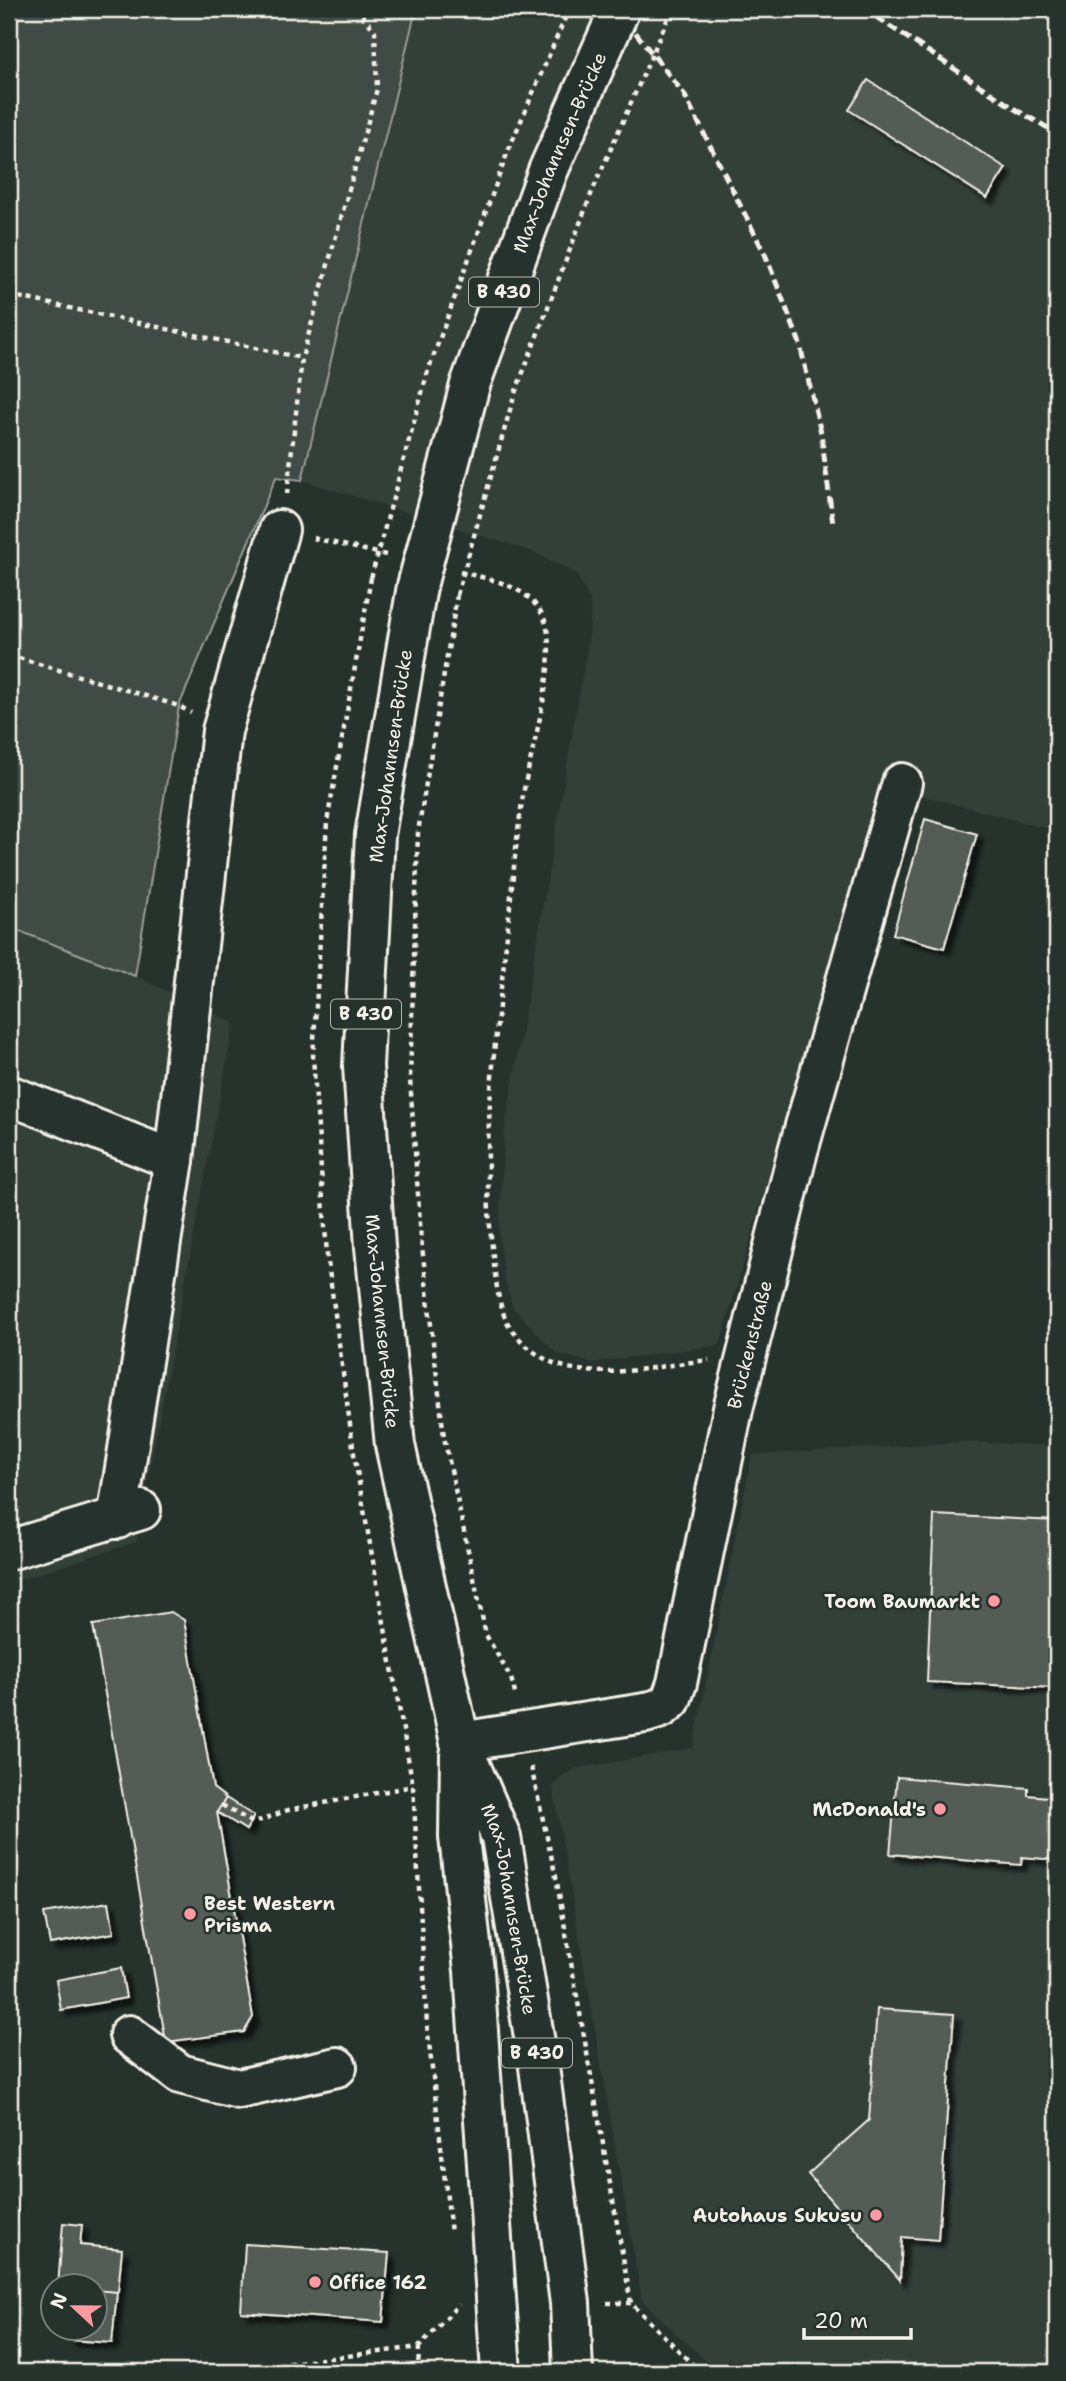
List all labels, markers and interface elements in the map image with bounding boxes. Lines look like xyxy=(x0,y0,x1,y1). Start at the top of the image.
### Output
street label: Max-Johannsen-Brücke xyxy=(507,48,612,257)
road number: B 430 xyxy=(469,278,539,306)
street label: Max-Johannsen-Brücke xyxy=(363,648,418,864)
road number: B 430 xyxy=(331,1000,401,1028)
street label: Max-Johannsen-Brücke xyxy=(360,1213,405,1430)
street label: Brückenstraße xyxy=(721,1278,778,1412)
place label: Toom Baumarkt xyxy=(824,1589,980,1614)
marker: Toom Baumarkt xyxy=(986,1593,1002,1609)
place label: McDonald's xyxy=(813,1797,926,1822)
street label: Max-Johannsen-Brücke xyxy=(475,1800,542,2017)
marker: McDonald's xyxy=(932,1801,948,1817)
place label: Best Western Prisma xyxy=(204,1891,335,1938)
marker: Best Western Prisma xyxy=(182,1906,198,1922)
road number: B 430 xyxy=(502,2038,572,2068)
place label: Autohaus Sukusu xyxy=(692,2203,862,2228)
marker: Autohaus Sukusu xyxy=(868,2207,884,2223)
place label: Office 162 xyxy=(329,2270,427,2295)
north arrow xyxy=(38,2272,108,2342)
marker: Office 162 xyxy=(307,2274,323,2290)
text: N xyxy=(44,2289,73,2312)
scale bar xyxy=(804,2297,910,2341)
text: 20 m xyxy=(814,2307,868,2335)

